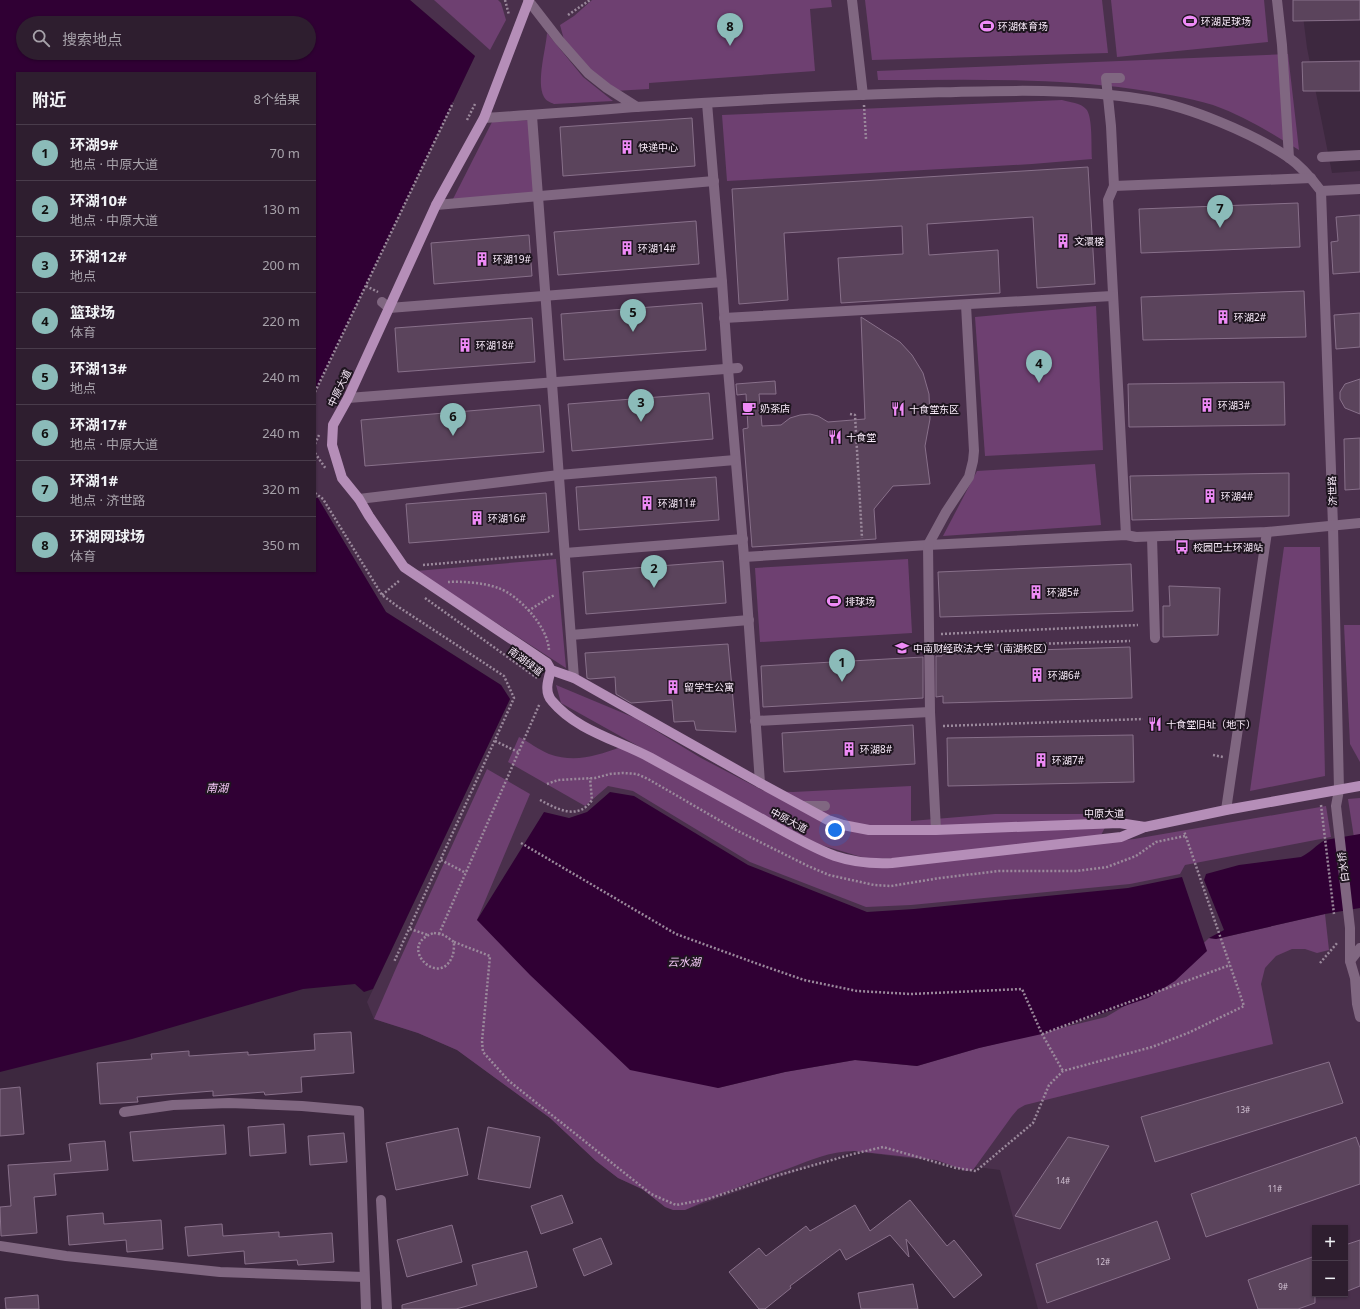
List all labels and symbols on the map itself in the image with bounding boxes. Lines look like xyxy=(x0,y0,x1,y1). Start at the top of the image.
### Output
pin: 8 xyxy=(717,13,743,46)
sports icon: 环湖足球场 xyxy=(1182,13,1198,29)
place label: 环湖足球场 xyxy=(1201,14,1251,28)
sports icon: 环湖体育场 xyxy=(979,18,995,34)
place label: 环湖体育场 xyxy=(998,19,1048,33)
building icon: 快递中心 xyxy=(619,139,635,155)
place label: 快递中心 xyxy=(638,140,678,154)
pin: 7 xyxy=(1207,195,1233,228)
building icon: 文澴楼 xyxy=(1055,233,1071,249)
place label: 文澴楼 xyxy=(1074,234,1104,248)
building icon: 环湖14# xyxy=(619,240,635,256)
place label: 环湖14# xyxy=(638,241,676,255)
building icon: 环湖19# xyxy=(474,251,490,267)
place label: 环湖19# xyxy=(493,252,531,266)
pin: 5 xyxy=(620,299,646,332)
building icon: 环湖2# xyxy=(1215,309,1231,325)
place label: 环湖2# xyxy=(1234,310,1267,324)
building icon: 环湖18# xyxy=(457,337,473,353)
place label: 环湖18# xyxy=(476,338,514,352)
pin: 4 xyxy=(1026,350,1052,383)
street label: 中原大道 xyxy=(324,367,354,409)
pin: 3 xyxy=(628,389,654,422)
building icon: 环湖3# xyxy=(1199,397,1215,413)
place label: 环湖3# xyxy=(1218,398,1251,412)
cafe icon: 奶茶店 xyxy=(741,400,757,416)
place label: 奶茶店 xyxy=(760,401,790,415)
restaurant icon: 十食堂东区 xyxy=(890,401,906,417)
place label: 十食堂东区 xyxy=(909,402,959,416)
pin: 6 xyxy=(440,403,466,436)
restaurant icon: 十食堂 xyxy=(827,429,843,445)
place label: 十食堂 xyxy=(846,430,876,444)
street label: 济世路 xyxy=(1324,476,1340,506)
building icon: 环湖4# xyxy=(1202,488,1218,504)
place label: 环湖4# xyxy=(1221,489,1254,503)
building icon: 环湖11# xyxy=(639,495,655,511)
place label: 环湖11# xyxy=(658,496,696,510)
building icon: 环湖16# xyxy=(469,510,485,526)
place label: 环湖16# xyxy=(488,511,526,525)
bus stop icon: 校园巴士环湖站 xyxy=(1174,539,1190,555)
place label: 校园巴士环湖站 xyxy=(1193,540,1263,554)
pin: 2 xyxy=(641,555,667,588)
building icon: 环湖5# xyxy=(1028,584,1044,600)
place label: 环湖5# xyxy=(1047,585,1080,599)
sports icon: 排球场 xyxy=(826,593,842,609)
place label: 排球场 xyxy=(845,594,875,608)
school or university icon: 中南财经政法大学（南湖校区） xyxy=(894,640,910,656)
place label: 中南财经政法大学（南湖校区） xyxy=(913,641,1053,655)
street label: 南湖绿道 xyxy=(506,643,546,679)
pin: 1 xyxy=(829,649,855,682)
building icon: 环湖6# xyxy=(1029,667,1045,683)
place label: 环湖6# xyxy=(1048,668,1081,682)
building icon: 留学生公寓 xyxy=(665,679,681,695)
place label: 留学生公寓 xyxy=(684,680,734,694)
restaurant icon: 十食堂旧址（地下） xyxy=(1147,716,1163,732)
place label: 十食堂旧址（地下） xyxy=(1166,717,1256,731)
building icon: 环湖8# xyxy=(841,741,857,757)
place label: 环湖8# xyxy=(860,742,893,756)
building icon: 环湖7# xyxy=(1033,752,1049,768)
place label: 环湖7# xyxy=(1052,753,1085,767)
water label: 南湖 xyxy=(206,780,230,795)
street label: 中原大道 xyxy=(768,804,810,836)
street label: 中原大道 xyxy=(1084,806,1124,820)
your location xyxy=(825,820,845,840)
street label: 白水桥 xyxy=(1334,851,1352,883)
water label: 云水湖 xyxy=(668,954,702,969)
house number: 13# xyxy=(1236,1104,1250,1115)
house number: 14# xyxy=(1056,1175,1070,1186)
house number: 11# xyxy=(1268,1183,1282,1194)
house number: 12# xyxy=(1096,1256,1110,1267)
house number: 9# xyxy=(1278,1281,1288,1292)

